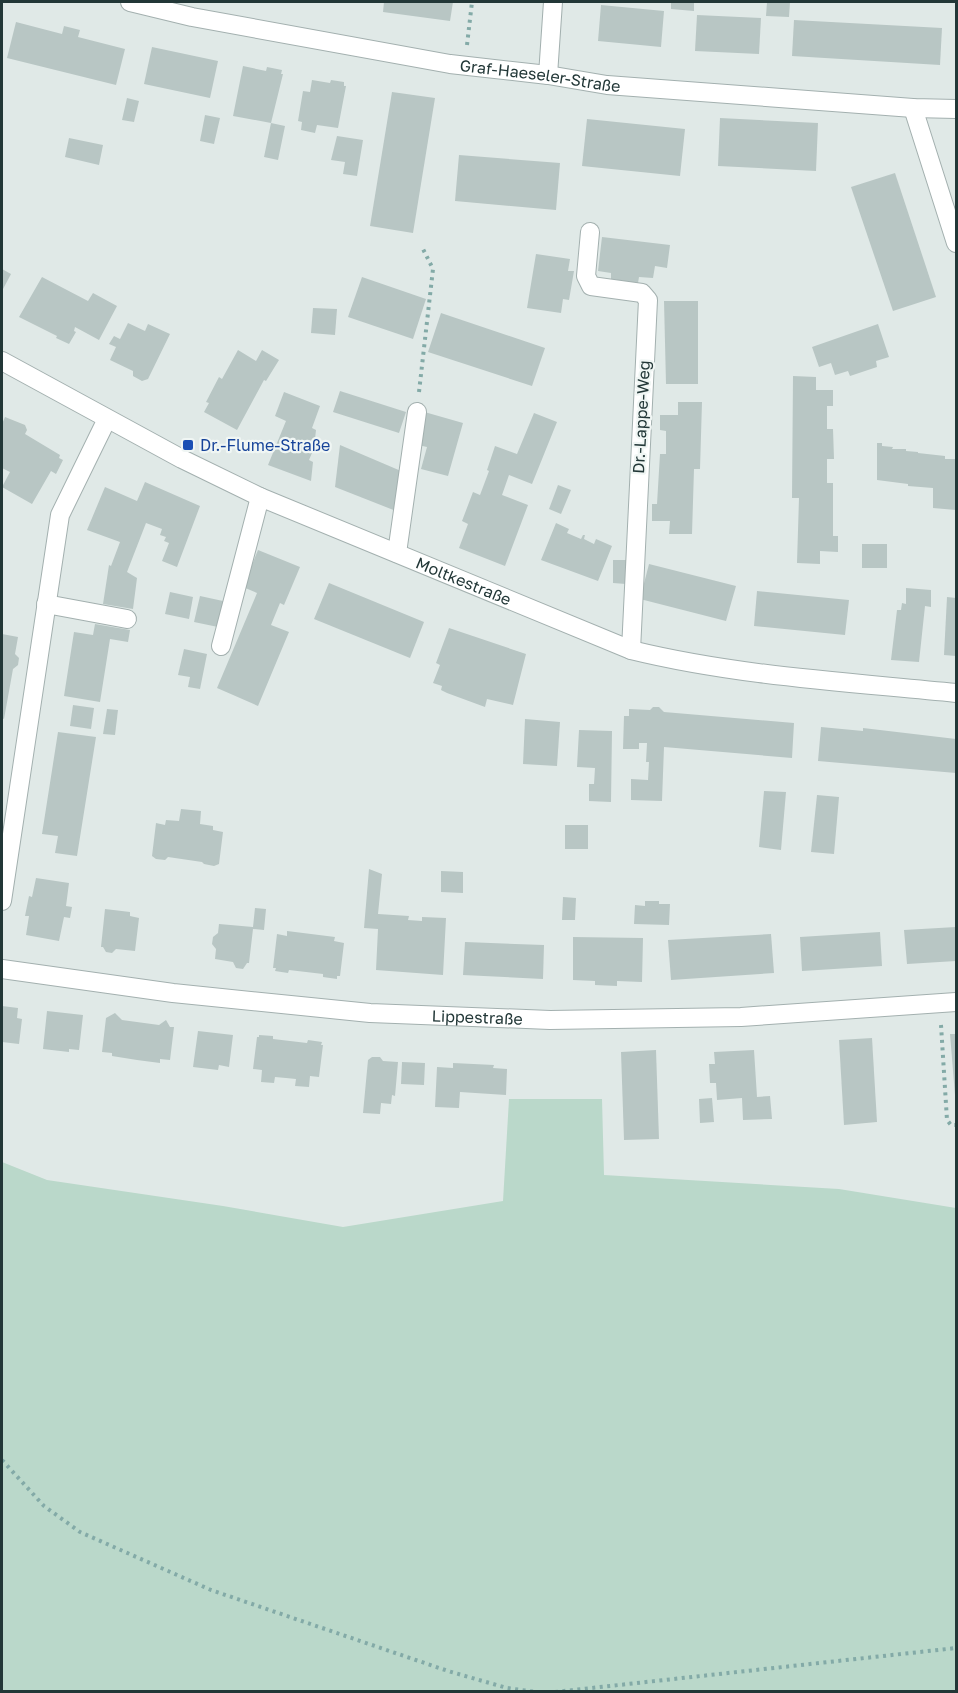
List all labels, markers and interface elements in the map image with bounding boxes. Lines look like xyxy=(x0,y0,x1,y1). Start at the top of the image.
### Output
street label: Graf-Haeseler-Straße xyxy=(459,55,621,96)
street label: Dr.-Lappe-Weg xyxy=(628,360,654,474)
place label: Dr.-Flume-Straße xyxy=(200,435,330,455)
marker: Dr.-Flume-Straße xyxy=(181,438,195,452)
street label: Moltkestraße xyxy=(413,552,514,610)
street label: Lippestraße xyxy=(431,1005,523,1029)

